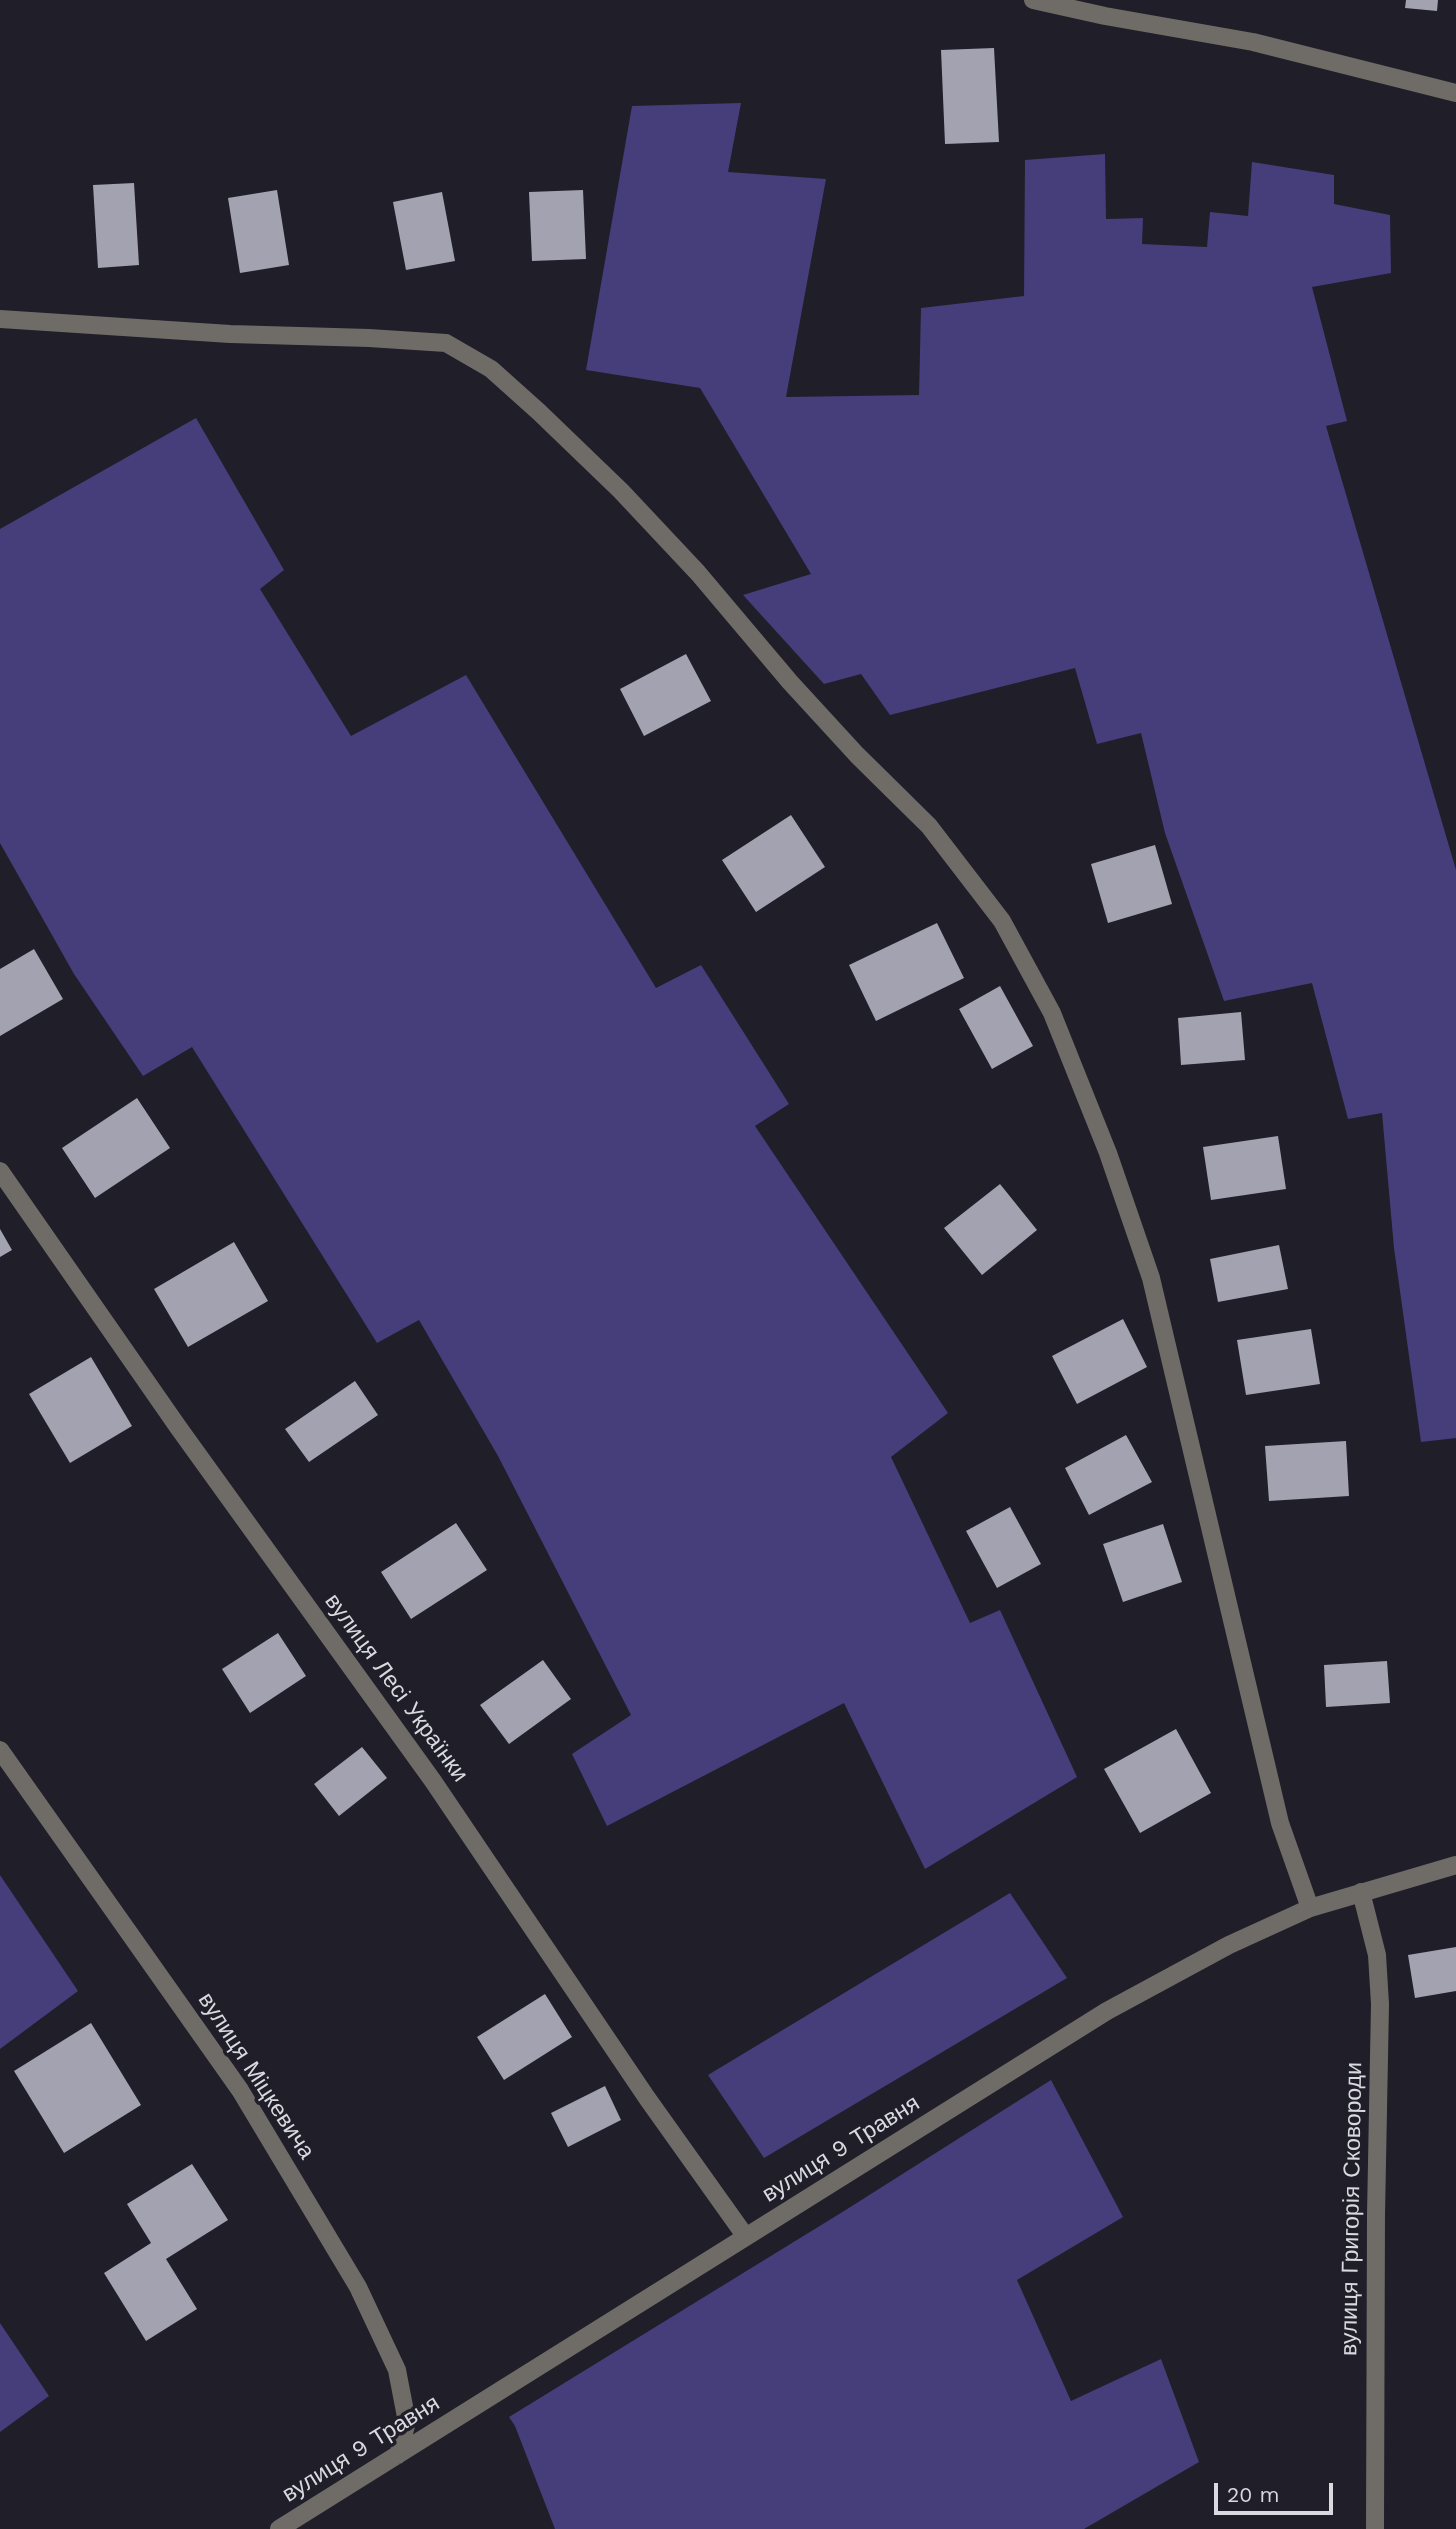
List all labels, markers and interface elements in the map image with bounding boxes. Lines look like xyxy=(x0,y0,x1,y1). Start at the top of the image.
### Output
street label: вулиця Лесі Українки xyxy=(318,1588,474,1788)
street label: вулиця Міцкевича xyxy=(192,1988,320,2164)
street label: вулиця Григорія Сковороди xyxy=(1336,2062,1368,2356)
street label: вулиця 9 Травня xyxy=(757,2090,925,2208)
street label: вулиця 9 Травня xyxy=(277,2390,445,2508)
scale bar xyxy=(1218,2470,1337,2514)
text: 20 m xyxy=(1227,2482,1279,2507)

